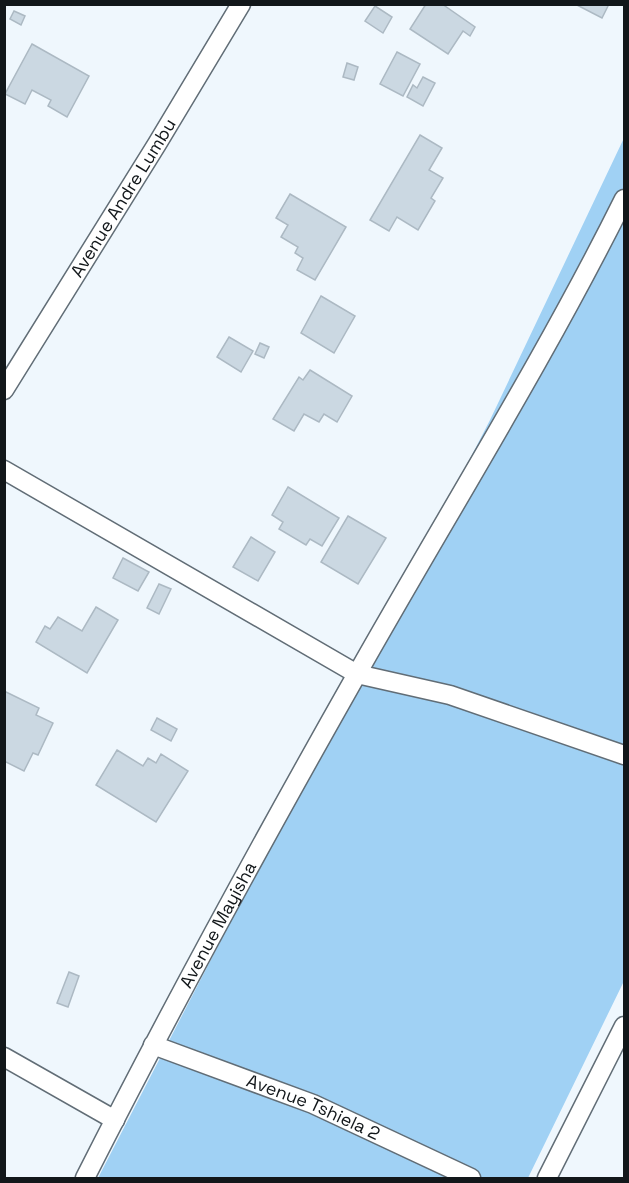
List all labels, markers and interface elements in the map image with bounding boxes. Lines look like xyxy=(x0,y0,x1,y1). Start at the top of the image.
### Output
street label: Avenue Andre Lumbu xyxy=(65,114,181,281)
street label: Avenue Mayisha xyxy=(174,857,261,992)
street label: Avenue Tshiela 2 xyxy=(244,1069,384,1145)

